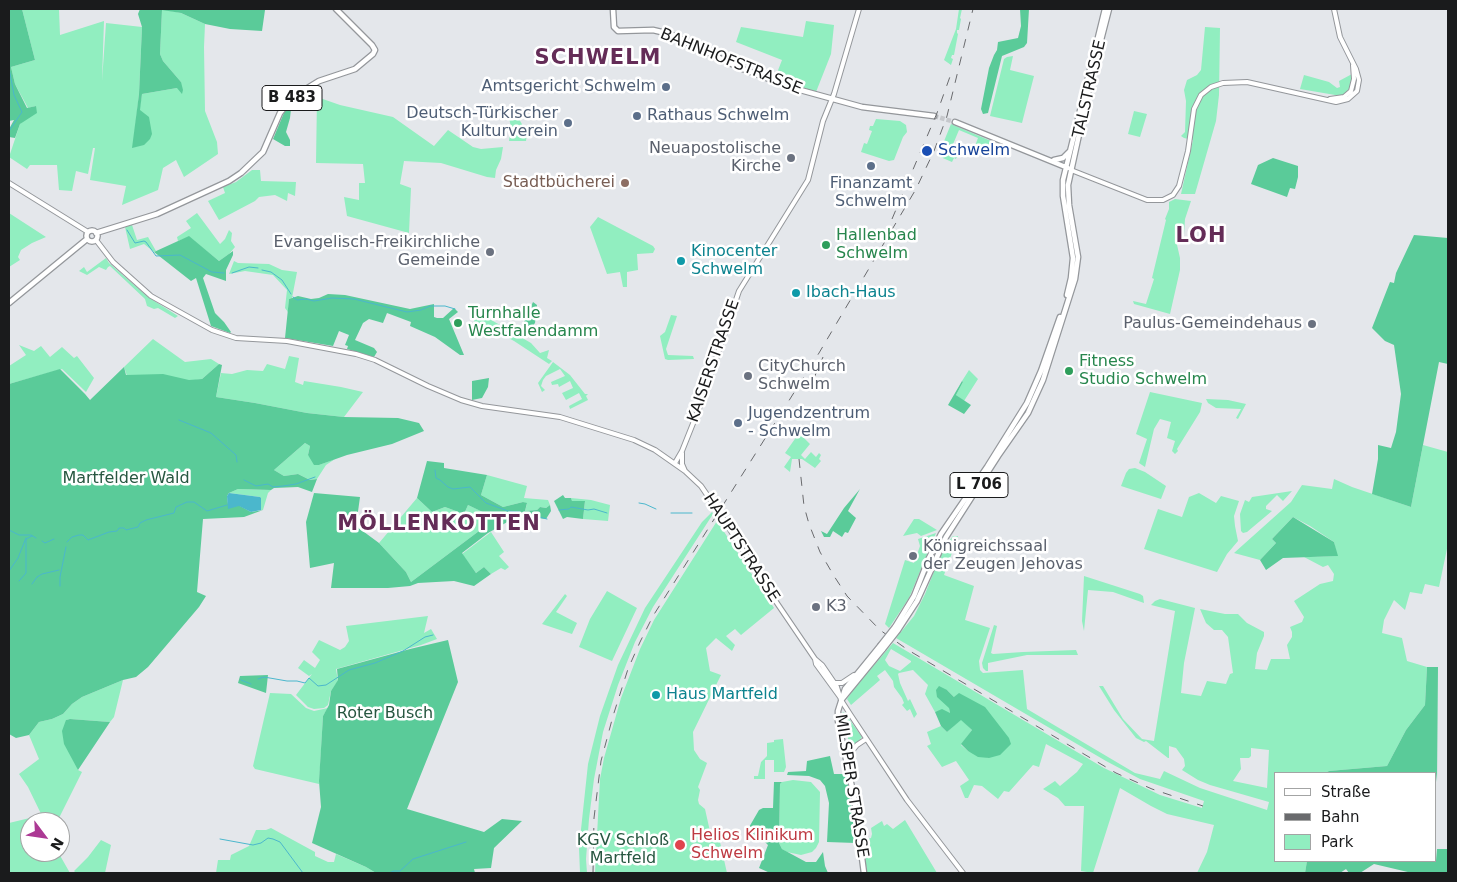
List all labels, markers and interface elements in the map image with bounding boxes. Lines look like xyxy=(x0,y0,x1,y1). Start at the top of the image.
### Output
street label: BAHNHOFSTRASSE xyxy=(657,25,805,99)
street label: TALSTRASSE xyxy=(1069,38,1111,140)
district label: SCHWELM xyxy=(534,46,662,72)
place label: Amtsgericht Schwelm xyxy=(481,77,656,97)
marker: Amtsgericht Schwelm xyxy=(660,81,672,93)
road number: B 483 xyxy=(262,86,322,110)
place label: Deutsch-Türkischer Kulturverein xyxy=(406,104,558,142)
place label: Rathaus Schwelm xyxy=(647,106,789,126)
marker: Rathaus Schwelm xyxy=(631,110,643,122)
marker: Deutsch-Türkischer Kulturverein xyxy=(562,117,574,129)
place label: Neuapostolische Kirche xyxy=(649,139,781,177)
place label: Schwelm xyxy=(938,141,1010,161)
marker: Schwelm xyxy=(920,144,934,158)
marker: Neuapostolische Kirche xyxy=(785,152,797,164)
marker: Finanzamt Schwelm xyxy=(865,160,877,172)
place label: Stadtbücherei xyxy=(503,173,615,193)
place label: Finanzamt Schwelm xyxy=(830,174,912,212)
marker: Stadtbücherei xyxy=(619,177,631,189)
district label: LOH xyxy=(1175,224,1227,250)
place label: Hallenbad Schwelm xyxy=(836,226,917,264)
place label: Evangelisch-Freikirchliche Gemeinde xyxy=(273,233,480,271)
marker: Hallenbad Schwelm xyxy=(820,239,832,251)
place label: Kinocenter Schwelm xyxy=(691,242,777,280)
marker: Evangelisch-Freikirchliche Gemeinde xyxy=(484,246,496,258)
marker: Kinocenter Schwelm xyxy=(675,255,687,267)
place label: Ibach-Haus xyxy=(806,283,896,303)
marker: Ibach-Haus xyxy=(790,287,802,299)
street label: KAISERSTRASSE xyxy=(684,297,744,425)
place label: Turnhalle Westfalendamm xyxy=(468,304,598,342)
place label: Paulus-Gemeindehaus xyxy=(1123,314,1302,334)
marker: Turnhalle Westfalendamm xyxy=(452,317,464,329)
marker: Paulus-Gemeindehaus xyxy=(1306,318,1318,330)
place label: Fitness Studio Schwelm xyxy=(1079,352,1207,390)
place label: CityChurch Schwelm xyxy=(758,357,846,395)
marker: Fitness Studio Schwelm xyxy=(1063,365,1075,377)
marker: CityChurch Schwelm xyxy=(742,370,754,382)
place label: Jugendzentrum - Schwelm xyxy=(748,404,870,442)
marker: Jugendzentrum - Schwelm xyxy=(732,417,744,429)
park label: Martfelder Wald xyxy=(62,469,190,489)
road number: L 706 xyxy=(950,472,1008,498)
street label: HAUPTSTRASSE xyxy=(699,490,783,606)
district label: MÖLLENKOTTEN xyxy=(336,512,542,538)
place label: Königreichssaal der Zeugen Jehovas xyxy=(923,537,1083,575)
marker: Königreichssaal der Zeugen Jehovas xyxy=(907,550,919,562)
place label: K3 xyxy=(826,597,847,617)
marker: K3 xyxy=(810,601,822,613)
place label: Haus Martfeld xyxy=(666,685,778,705)
marker: Haus Martfeld xyxy=(650,689,662,701)
park label: Roter Busch xyxy=(337,704,433,724)
street label: MILSPER STRASSE xyxy=(830,713,872,859)
legend xyxy=(1274,772,1437,862)
text: Straße xyxy=(1321,783,1370,801)
text: Bahn xyxy=(1321,808,1360,826)
north arrow xyxy=(20,812,70,862)
place label: Helios Klinikum Schwelm xyxy=(691,826,813,864)
park label: KGV Schloß Martfeld xyxy=(577,831,669,869)
text: Park xyxy=(1321,833,1353,851)
text: N xyxy=(47,835,67,853)
marker: Helios Klinikum Schwelm xyxy=(673,838,687,852)

